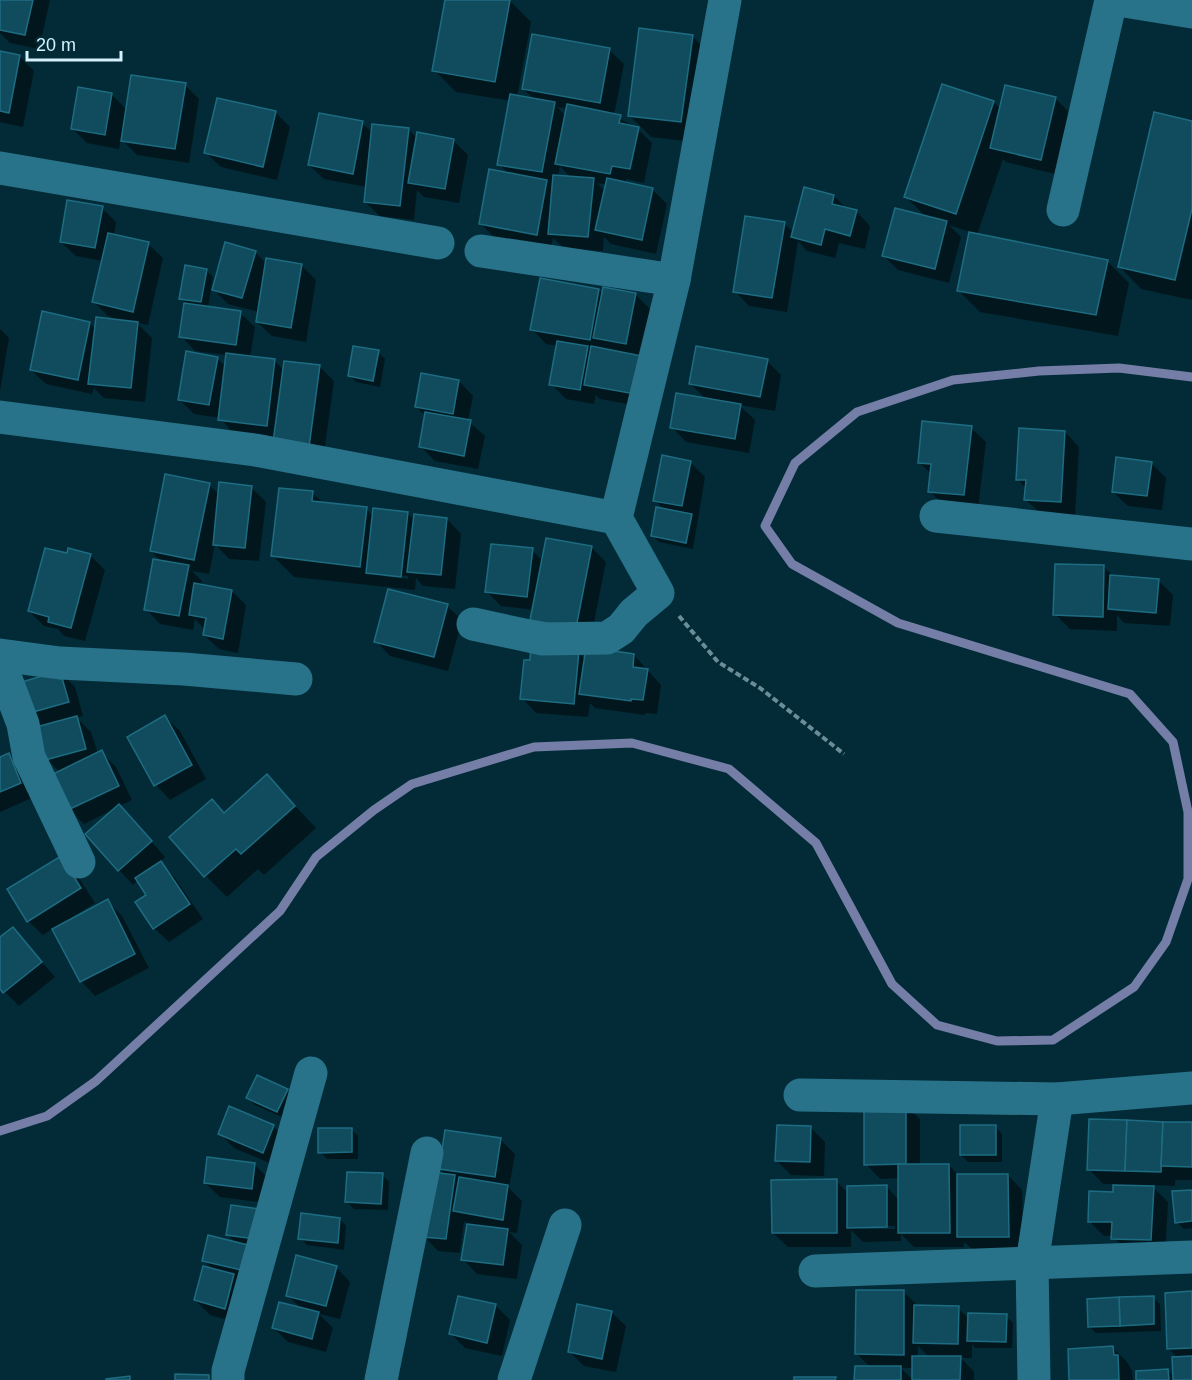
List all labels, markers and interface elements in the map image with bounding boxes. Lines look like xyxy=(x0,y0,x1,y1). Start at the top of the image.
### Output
scale bar xyxy=(27,24,122,62)
text: 20 m xyxy=(36,35,76,55)

